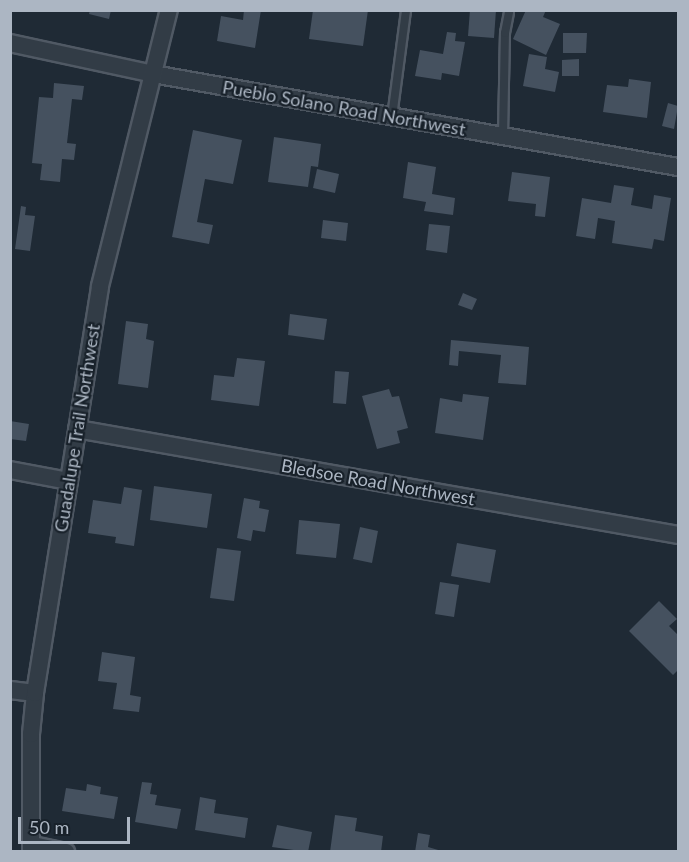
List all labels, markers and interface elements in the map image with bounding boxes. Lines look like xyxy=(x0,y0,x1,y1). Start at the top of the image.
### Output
street label: Pueblo Solano Road Northwest xyxy=(221,76,467,140)
street label: Guadalupe Trail Northwest xyxy=(50,322,104,534)
street label: Bledsoe Road Northwest xyxy=(279,454,477,510)
scale bar xyxy=(21,805,134,843)
text: 50 m xyxy=(29,816,69,838)

